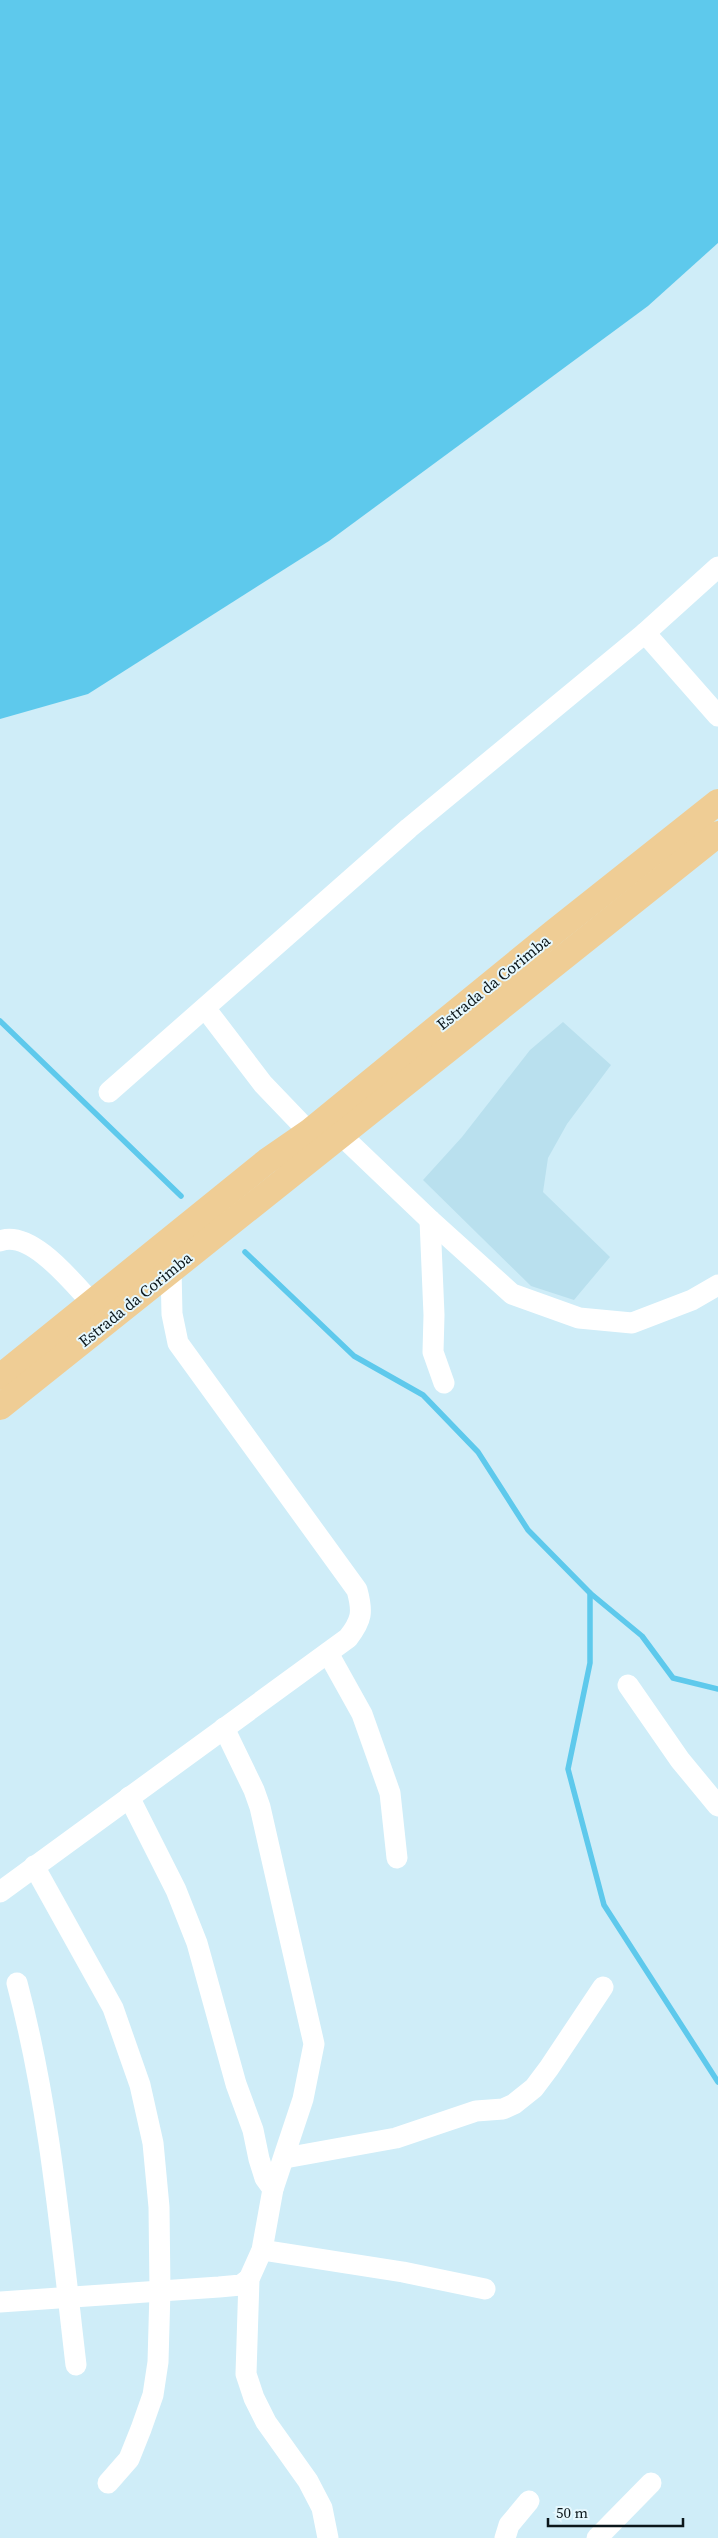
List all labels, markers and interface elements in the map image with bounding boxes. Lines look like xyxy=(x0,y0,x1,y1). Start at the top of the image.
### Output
street label: Estrada da Corimba xyxy=(432,929,555,1035)
street label: Estrada da Corimba xyxy=(74,1246,197,1352)
scale bar xyxy=(548,2496,683,2528)
text: 50 m xyxy=(556,2502,588,2523)

